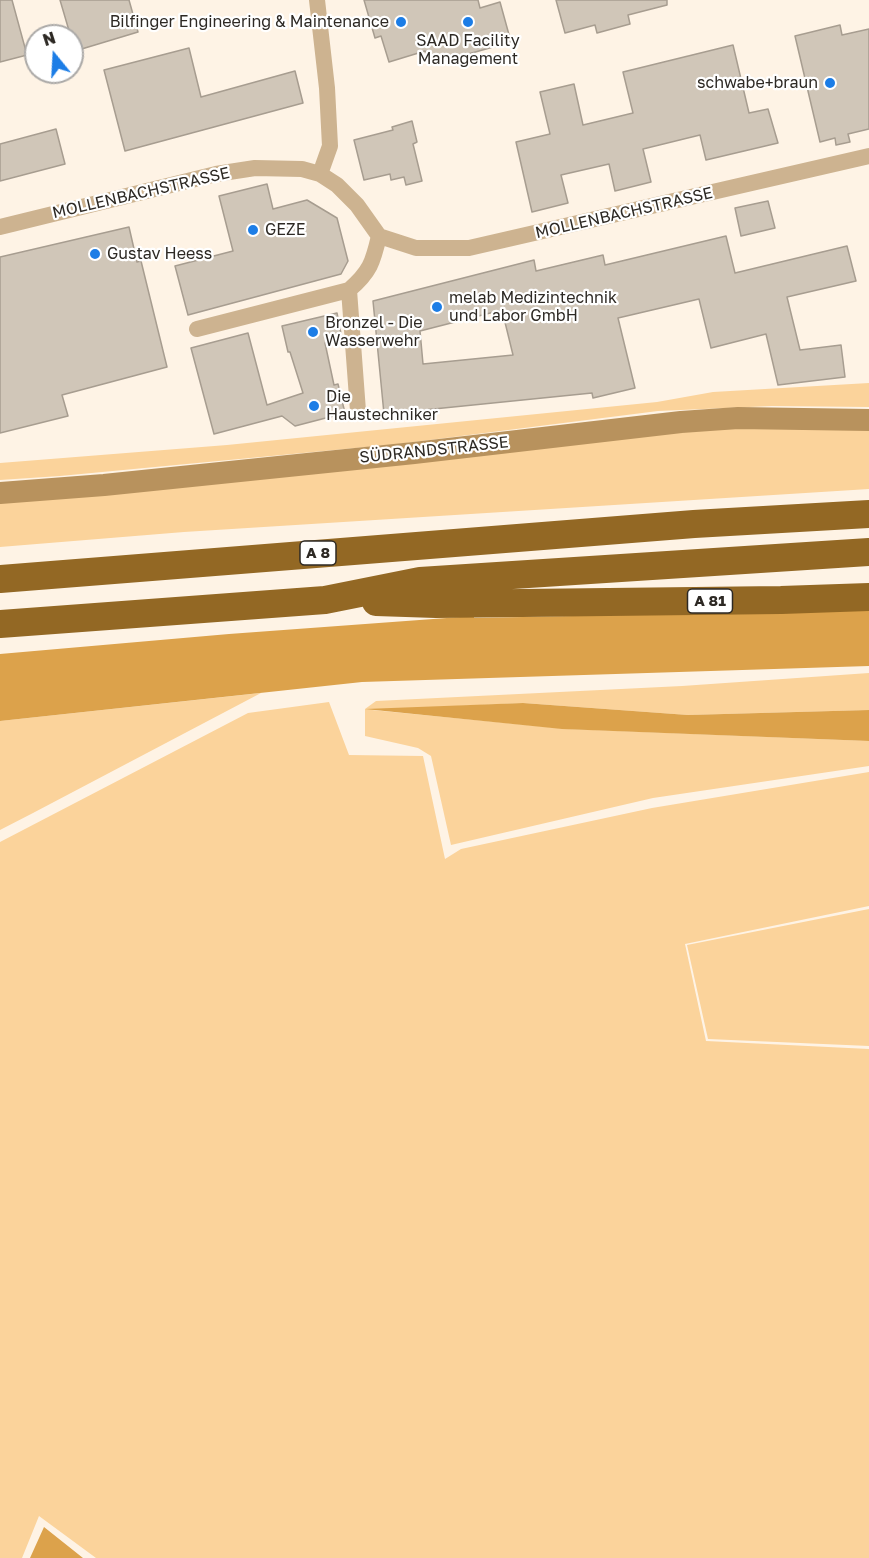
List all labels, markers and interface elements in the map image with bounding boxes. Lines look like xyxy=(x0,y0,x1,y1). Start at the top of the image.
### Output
place label: Bilfinger Engineering & Maintenance xyxy=(110,12,389,32)
marker: Bilfinger Engineering & Maintenance xyxy=(394,15,408,29)
marker: SAAD Facility Management xyxy=(461,15,475,29)
north arrow xyxy=(24,24,84,84)
text: N xyxy=(40,27,58,50)
place label: SAAD Facility Management xyxy=(416,31,520,69)
place label: schwabe+braun xyxy=(697,73,818,93)
marker: schwabe+braun xyxy=(823,76,837,90)
street label: MOLLENBACHSTRASSE xyxy=(51,163,231,223)
street label: MOLLENBACHSTRASSE xyxy=(534,183,714,243)
place label: GEZE xyxy=(265,220,305,240)
marker: GEZE xyxy=(246,223,260,237)
place label: Gustav Heess xyxy=(107,244,212,264)
marker: Gustav Heess xyxy=(88,247,102,261)
place label: melab Medizintechnik und Labor GmbH xyxy=(449,288,617,326)
marker: melab Medizintechnik und Labor GmbH xyxy=(430,300,444,314)
place label: Bronzel - Die Wasserwehr xyxy=(325,313,423,351)
marker: Bronzel - Die Wasserwehr xyxy=(306,325,320,339)
place label: Die Haustechniker xyxy=(326,387,438,425)
marker: Die Haustechniker xyxy=(307,399,321,413)
street label: SÜDRANDSTRASSE xyxy=(359,433,509,467)
road number: A 8 xyxy=(300,541,336,565)
road number: A 81 xyxy=(688,589,732,613)

